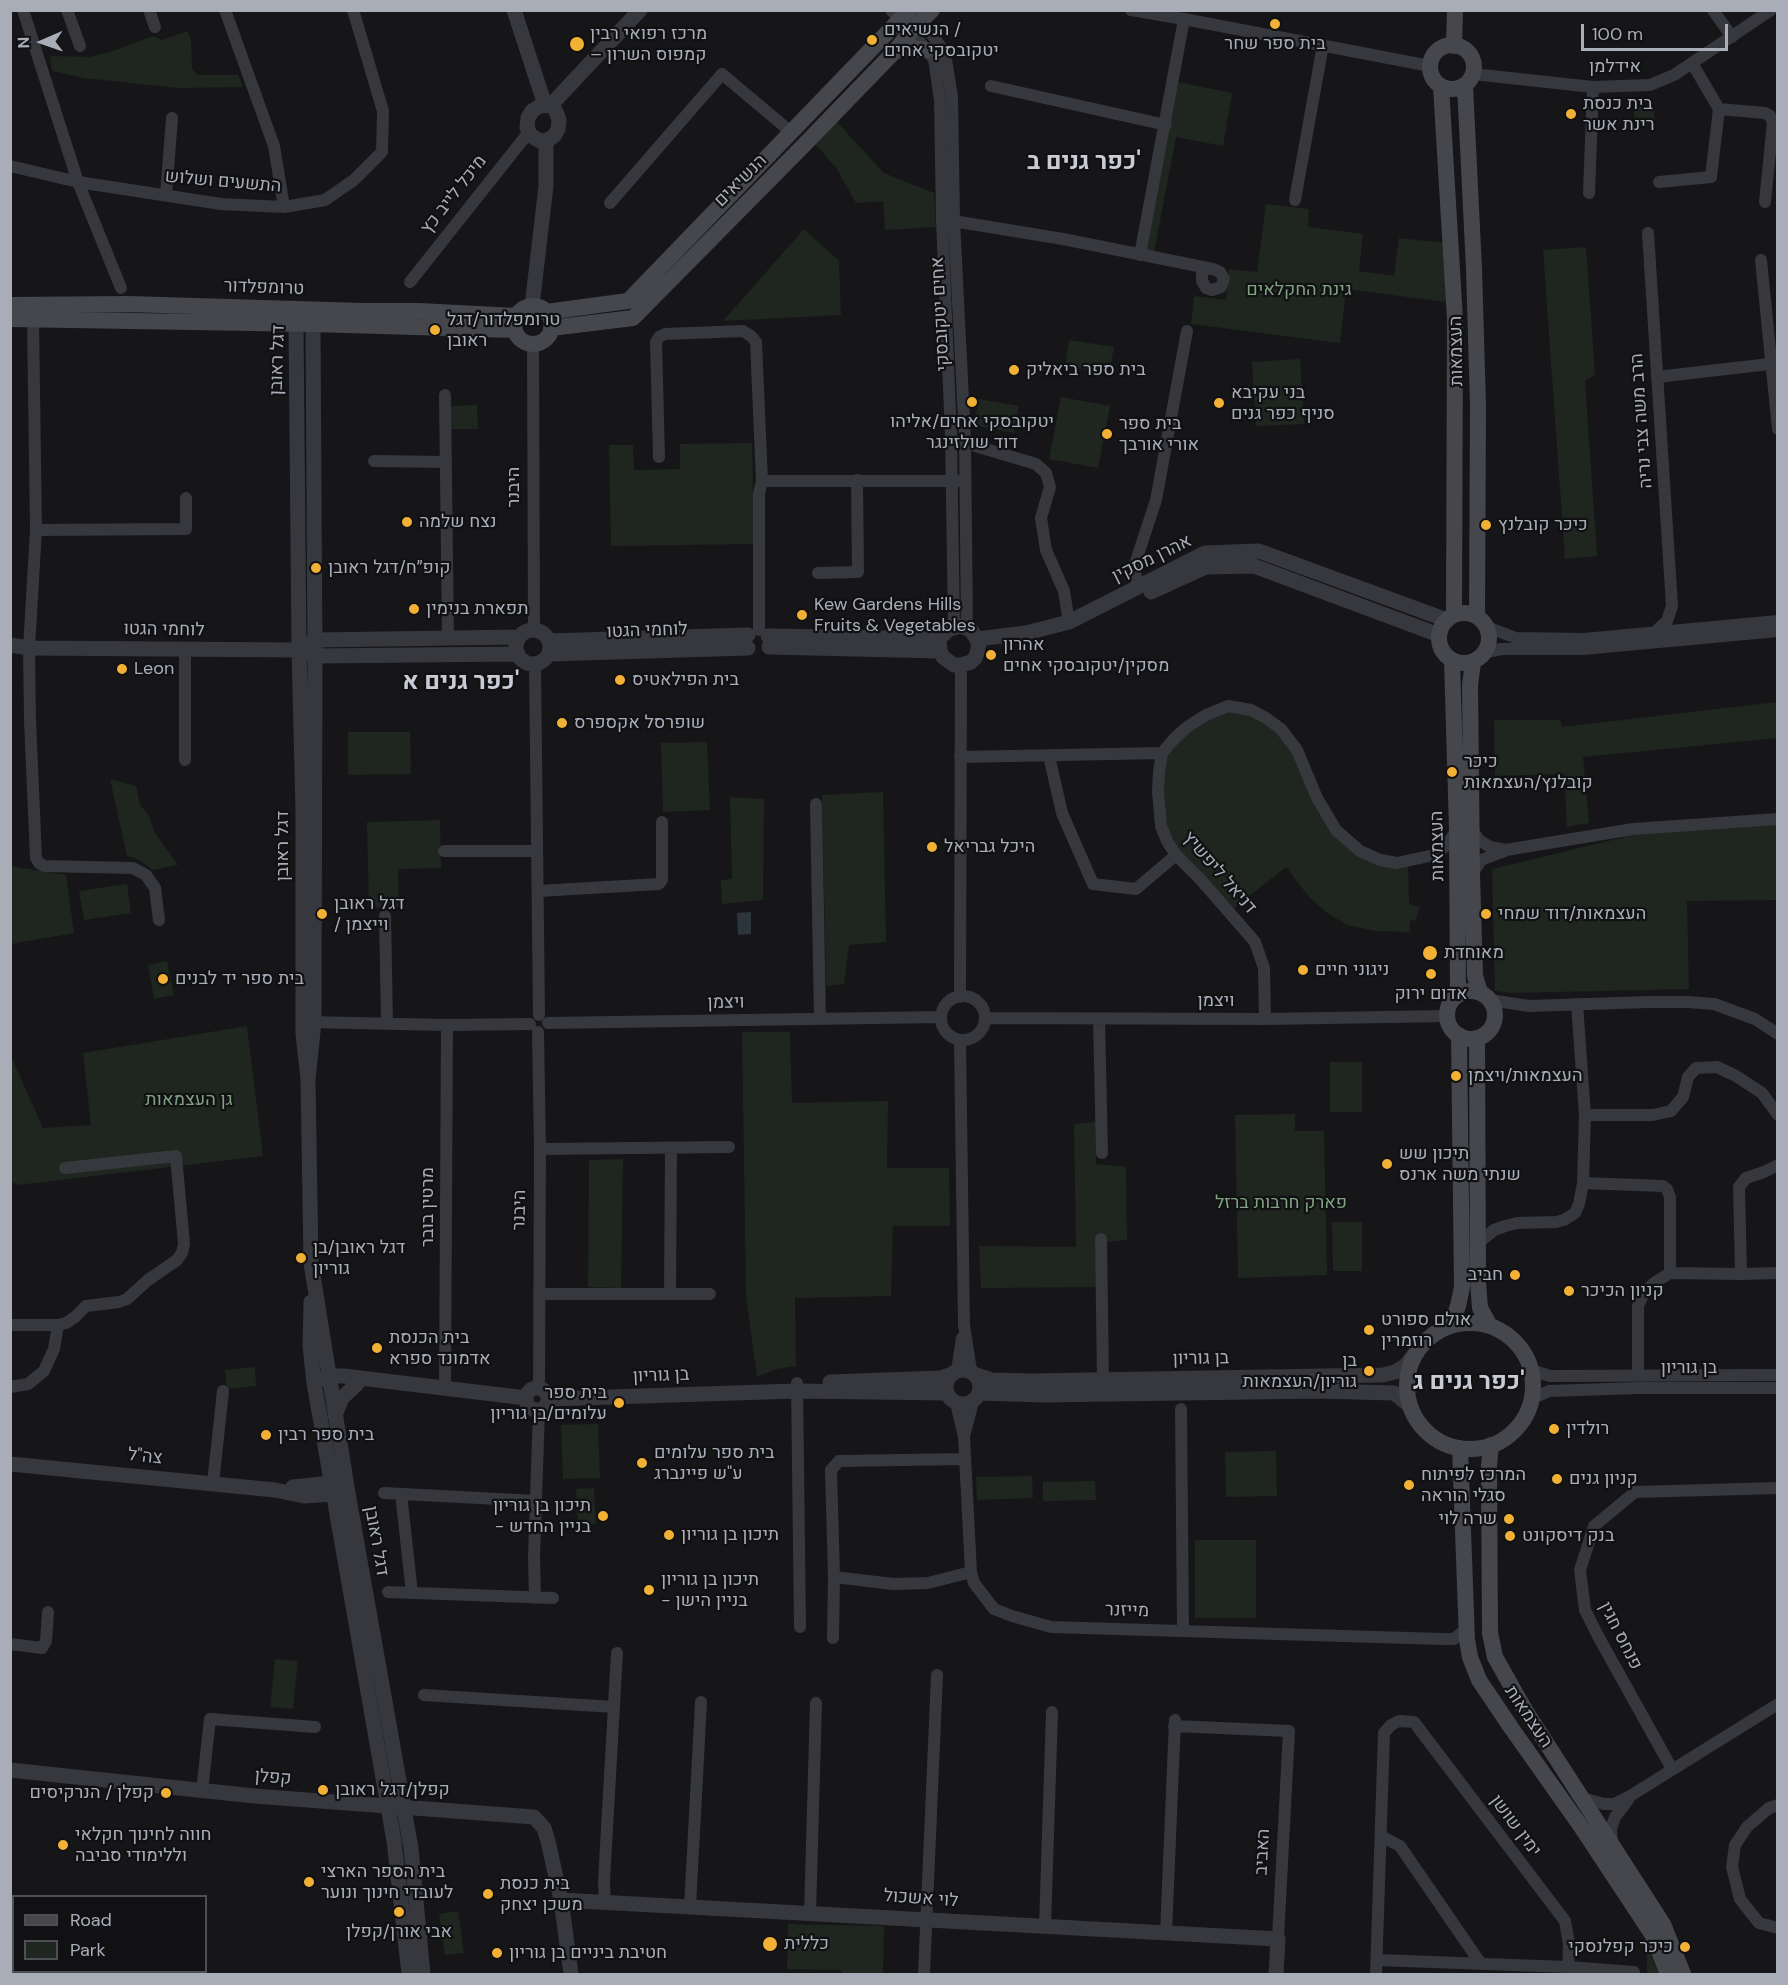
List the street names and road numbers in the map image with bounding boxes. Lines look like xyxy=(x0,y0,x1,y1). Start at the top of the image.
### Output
street label: אידלמן xyxy=(1589,56,1641,78)
street label: הנשיאים xyxy=(710,150,772,212)
street label: מיכל לייב כץ xyxy=(416,151,492,239)
street label: התשעים ושלוש xyxy=(164,166,282,198)
street label: אחים יטקובסקי xyxy=(927,256,955,372)
street label: טרומפלדור xyxy=(223,276,305,300)
street label: העצמאות xyxy=(1446,316,1468,386)
street label: דגל ראובן xyxy=(266,324,290,396)
street label: הרב משה צבי נריה xyxy=(1626,353,1658,489)
street label: היבנר xyxy=(503,467,525,507)
street label: אהרן מסקין xyxy=(1109,531,1195,587)
street label: לוחמי הגטו xyxy=(123,618,205,642)
street label: לוחמי הגטו xyxy=(606,619,688,643)
street label: דגל ראובן xyxy=(272,811,294,881)
street label: העצמאות xyxy=(1427,811,1449,881)
street label: דניאל ליפשיץ xyxy=(1177,827,1261,919)
street label: ויצמן xyxy=(1197,990,1235,1012)
street label: ויצמן xyxy=(707,992,745,1014)
street label: מרטין בובר xyxy=(417,1167,439,1247)
street label: היבנר xyxy=(509,1189,531,1231)
street label: בן גוריון xyxy=(1173,1348,1229,1370)
street label: בן גוריון xyxy=(1661,1357,1717,1379)
street label: בן גוריון xyxy=(632,1364,690,1388)
street label: צה"ל xyxy=(127,1444,163,1470)
street label: דגל ראובן xyxy=(359,1504,393,1578)
street label: פנחס חגין xyxy=(1594,1598,1646,1674)
street label: מייזנר xyxy=(1105,1599,1149,1623)
street label: העצמאות xyxy=(1499,1682,1557,1752)
street label: קפלן xyxy=(254,1766,292,1790)
street label: ימין שושן xyxy=(1485,1791,1545,1861)
street label: האביב xyxy=(1251,1828,1275,1876)
street label: לוי אשכול xyxy=(883,1886,959,1912)

